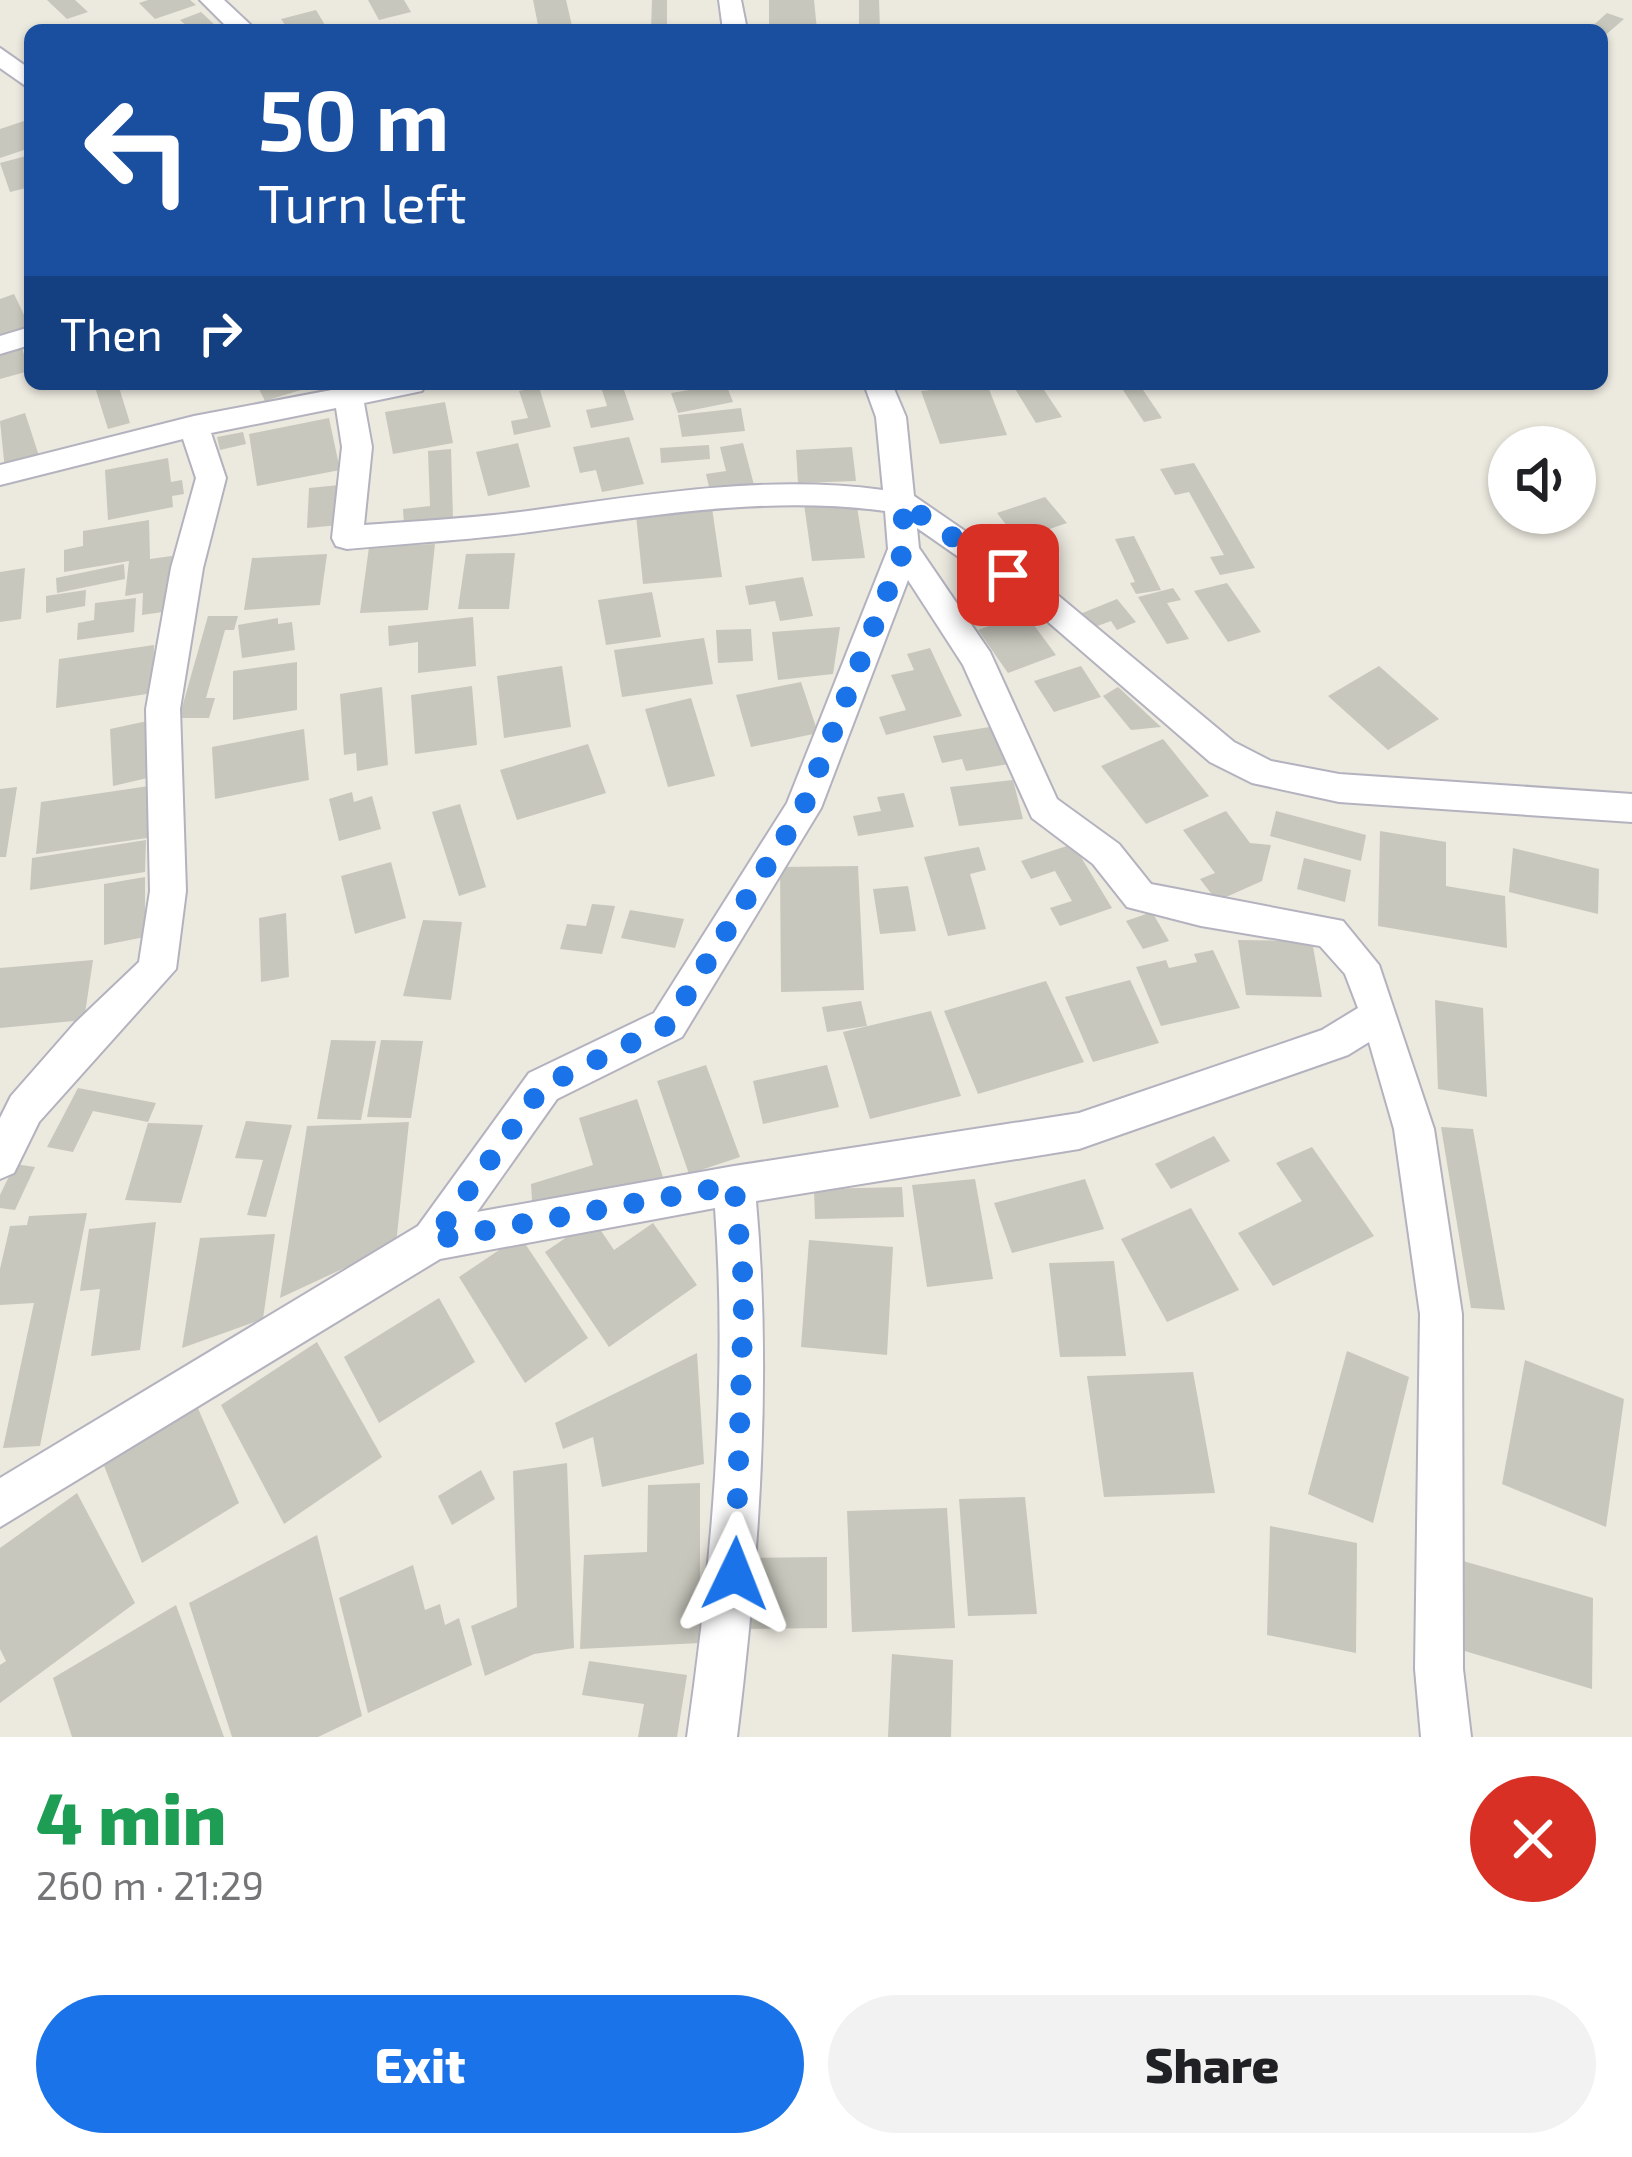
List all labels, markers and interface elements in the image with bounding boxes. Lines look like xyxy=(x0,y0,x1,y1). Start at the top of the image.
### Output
text: 50 m xyxy=(258,67,450,168)
icon: left xyxy=(60,72,216,228)
text: Turn left xyxy=(258,169,467,234)
icon: right xyxy=(187,300,253,366)
text: Then xyxy=(60,306,163,360)
map controls xyxy=(1488,426,1596,534)
button: sound xyxy=(1488,426,1596,534)
pin xyxy=(957,524,1059,626)
icon: arrive xyxy=(975,542,1041,608)
position arrow xyxy=(672,1511,798,1637)
text: 4 min xyxy=(36,1773,227,1859)
button: close xyxy=(1470,1776,1596,1902)
text: 260 m · 21:29 xyxy=(36,1861,264,1908)
button: Exit xyxy=(36,1995,804,2133)
button: Share xyxy=(828,1995,1596,2133)

